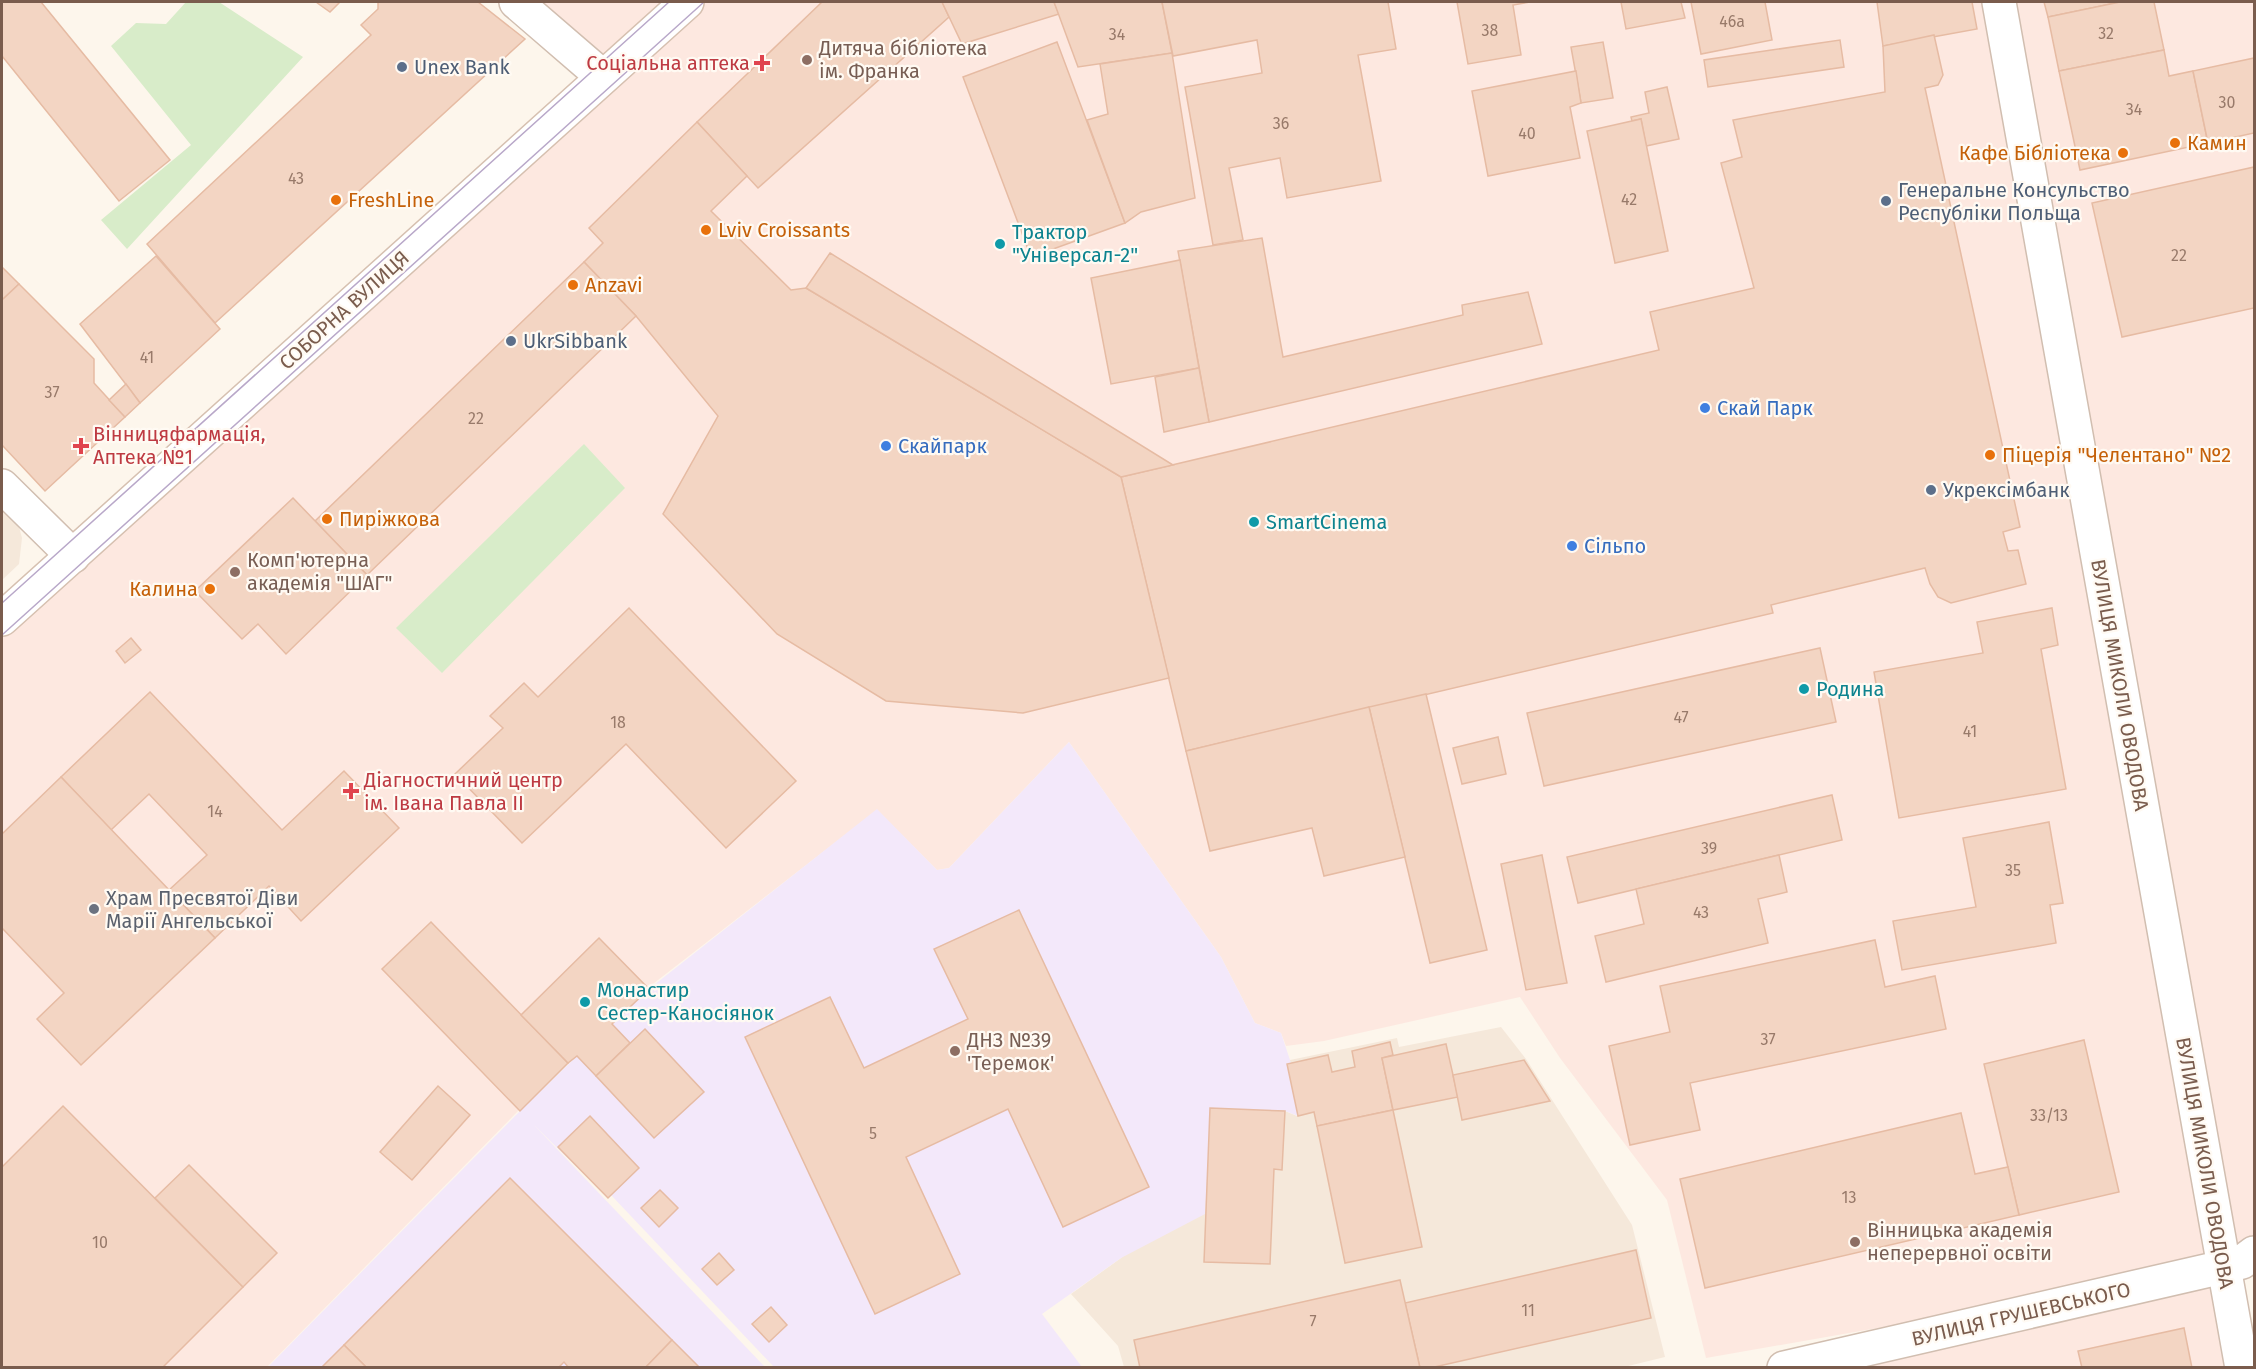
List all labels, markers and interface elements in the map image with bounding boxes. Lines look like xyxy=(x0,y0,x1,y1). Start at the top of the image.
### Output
house number: 46а xyxy=(1719,12,1745,31)
house number: 38 xyxy=(1482,21,1499,40)
house number: 32 xyxy=(2098,24,2114,43)
house number: 34 xyxy=(1109,25,1126,44)
place label: Дитяча бібліотека ім. Франка xyxy=(818,36,987,83)
place label: Соціальна аптека xyxy=(586,51,750,75)
marker: Дитяча бібліотека ім. Франка xyxy=(800,53,814,67)
place label: Unex Bank xyxy=(414,55,510,79)
marker: Соціальна аптека xyxy=(755,56,769,70)
marker: Unex Bank xyxy=(395,60,409,74)
house number: 30 xyxy=(2219,93,2236,112)
house number: 34 xyxy=(2126,100,2143,119)
house number: 36 xyxy=(1273,114,1289,133)
house number: 40 xyxy=(1518,124,1536,143)
place label: Камин xyxy=(2187,131,2247,155)
marker: Камин xyxy=(2168,136,2182,150)
place label: Кафе Бібліотека xyxy=(1959,141,2111,165)
marker: Кафе Бібліотека xyxy=(2116,146,2130,160)
house number: 43 xyxy=(288,169,304,188)
place label: Генеральне Консульство Республіки Польща xyxy=(1898,178,2130,225)
place label: FreshLine xyxy=(348,188,434,212)
house number: 42 xyxy=(1621,190,1637,209)
marker: FreshLine xyxy=(329,193,343,207)
marker: Генеральне Консульство Республіки Польща xyxy=(1879,194,1893,208)
place label: Lviv Croissants xyxy=(718,218,850,242)
place label: Трактор "Універсал-2" xyxy=(1012,220,1138,267)
marker: Lviv Croissants xyxy=(699,223,713,237)
marker: Трактор "Універсал-2" xyxy=(993,237,1007,251)
street label: СОБОРНА ВУЛИЦЯ xyxy=(274,245,414,375)
house number: 22 xyxy=(2171,246,2187,265)
place label: Anzavi xyxy=(585,273,643,297)
marker: Anzavi xyxy=(566,278,580,292)
place label: UkrSibbank xyxy=(523,329,628,353)
marker: UkrSibbank xyxy=(504,334,518,348)
house number: 41 xyxy=(140,348,154,367)
house number: 37 xyxy=(44,383,60,402)
place label: Скай Парк xyxy=(1717,396,1813,420)
marker: Скай Парк xyxy=(1698,401,1712,415)
house number: 22 xyxy=(468,409,484,428)
place label: Вінницяфармація, Аптека №1 xyxy=(93,422,266,469)
place label: Скайпарк xyxy=(898,434,987,458)
marker: Вінницяфармація, Аптека №1 xyxy=(74,439,88,453)
marker: Скайпарк xyxy=(879,439,893,453)
place label: Піцерія "Челентано" №2 xyxy=(2002,443,2231,467)
marker: Піцерія "Челентано" №2 xyxy=(1983,448,1997,462)
place label: Укрексімбанк xyxy=(1943,478,2070,502)
marker: Укрексімбанк xyxy=(1924,483,1938,497)
place label: Пиріжкова xyxy=(339,507,440,531)
place label: SmartCinema xyxy=(1266,510,1387,534)
marker: Пиріжкова xyxy=(320,512,334,526)
marker: SmartCinema xyxy=(1247,515,1261,529)
place label: Сільпо xyxy=(1584,534,1646,558)
marker: Сільпо xyxy=(1565,539,1579,553)
place label: Комп'ютерна академія "ШАГ" xyxy=(247,548,393,595)
street label: ВУЛИЦЯ МИКОЛИ ОВОДОВА xyxy=(2086,557,2154,813)
marker: Комп'ютерна академія "ШАГ" xyxy=(228,565,242,579)
place label: Калина xyxy=(129,577,198,601)
marker: Калина xyxy=(203,582,217,596)
place label: Родина xyxy=(1816,677,1884,701)
marker: Родина xyxy=(1797,682,1811,696)
house number: 47 xyxy=(1673,708,1689,727)
house number: 18 xyxy=(610,713,626,732)
house number: 41 xyxy=(1963,722,1977,741)
place label: Діагностичний центр ім. Івана Павла II xyxy=(363,768,563,815)
marker: Діагностичний центр ім. Івана Павла II xyxy=(342,782,360,800)
house number: 14 xyxy=(207,802,223,821)
house number: 39 xyxy=(1701,839,1717,858)
house number: 35 xyxy=(2005,861,2021,880)
place label: Храм Пресвятої Діви Марії Ангельської xyxy=(106,886,298,933)
marker: Храм Пресвятої Діви Марії Ангельської xyxy=(87,902,101,916)
house number: 43 xyxy=(1693,903,1709,922)
place label: Монастир Сестер-Каносіянок xyxy=(597,978,774,1025)
marker: Монастир Сестер-Каносіянок xyxy=(578,995,592,1009)
place label: ДНЗ №39 'Теремок' xyxy=(966,1028,1054,1075)
house number: 37 xyxy=(1760,1030,1776,1049)
street label: ВУЛИЦЯ МИКОЛИ ОВОДОВА xyxy=(2171,1035,2239,1291)
marker: ДНЗ №39 'Теремок' xyxy=(948,1044,962,1058)
house number: 33/13 xyxy=(2030,1106,2068,1125)
house number: 5 xyxy=(869,1124,877,1143)
house number: 13 xyxy=(1842,1188,1856,1207)
place label: Вінницька академія неперервної освіти xyxy=(1867,1218,2053,1265)
house number: 10 xyxy=(92,1233,108,1252)
marker: Вінницька академія неперервної освіти xyxy=(1848,1235,1862,1249)
street label: ВУЛИЦЯ ГРУШЕВСЬКОГО xyxy=(1909,1277,2133,1351)
house number: 11 xyxy=(1521,1301,1535,1320)
house number: 7 xyxy=(1309,1312,1317,1331)

